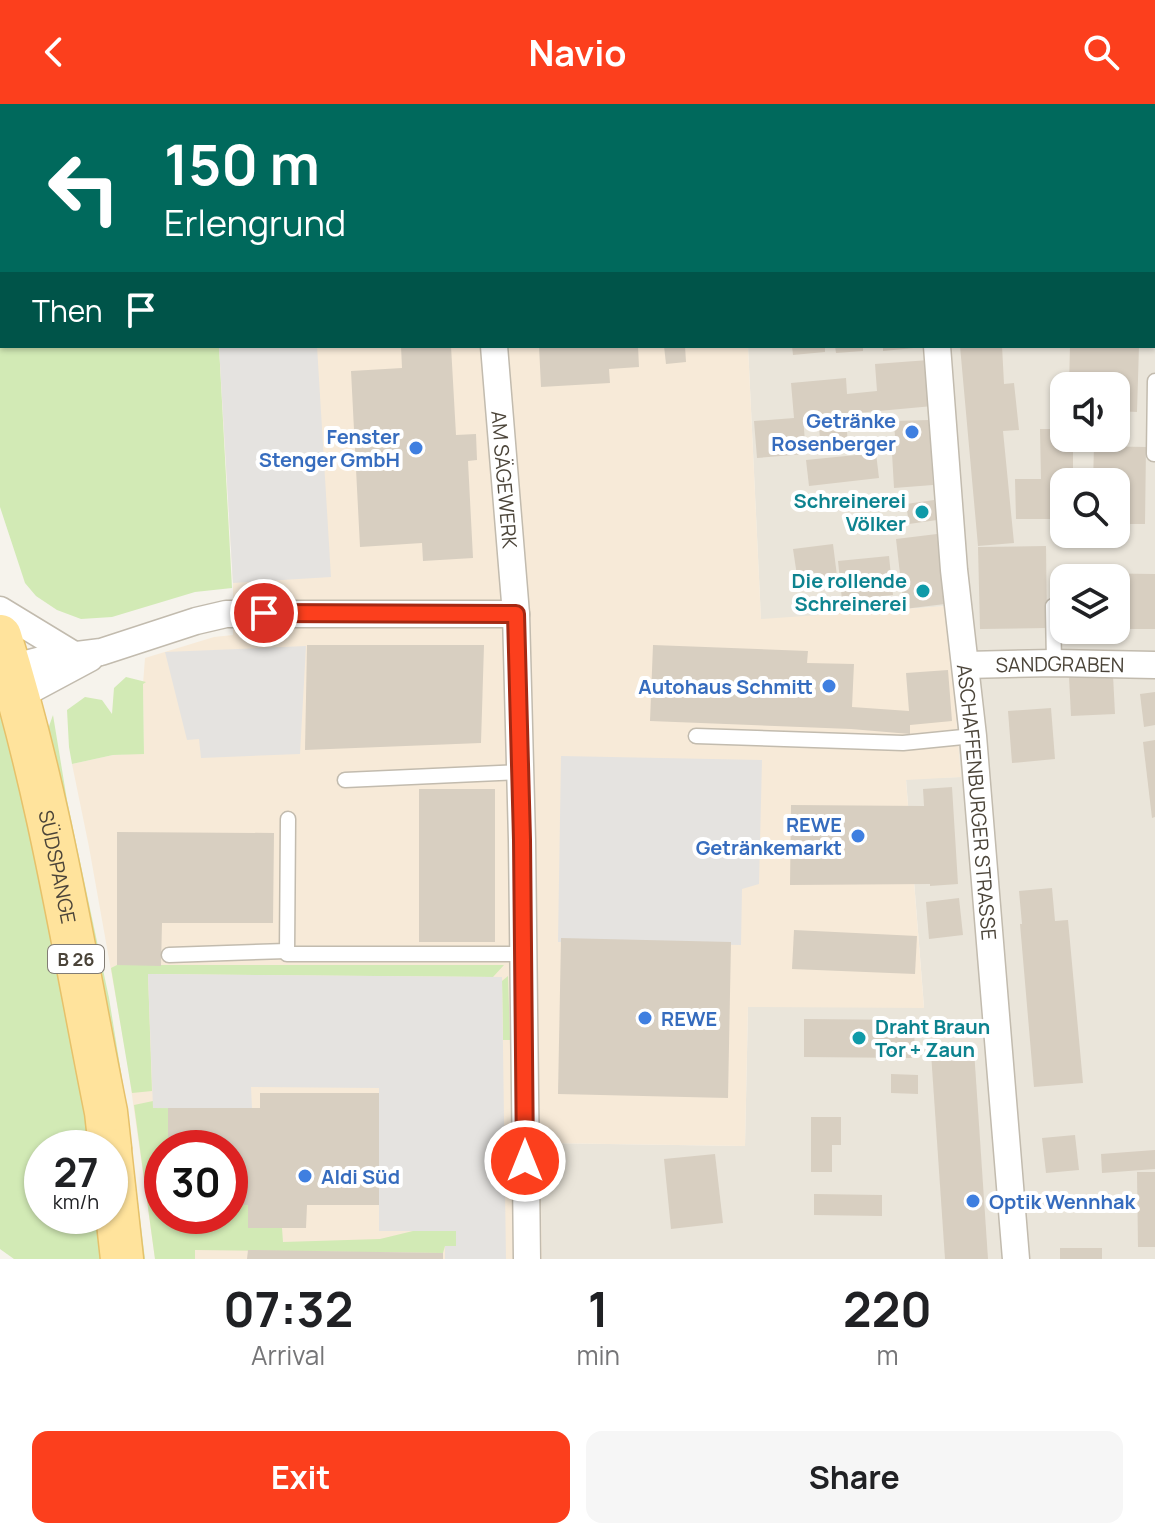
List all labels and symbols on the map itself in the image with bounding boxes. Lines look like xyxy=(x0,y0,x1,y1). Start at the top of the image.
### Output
place label: Getränke Rosenberger xyxy=(771,407,896,457)
street label: AM SÄGEWERK xyxy=(486,410,524,550)
place label: Fenster Stenger GmbH xyxy=(259,423,400,473)
marker: Getränke Rosenberger xyxy=(903,423,921,441)
marker: Fenster Stenger GmbH xyxy=(407,439,425,457)
place label: Schreinerei Völker xyxy=(794,487,906,537)
marker: Schreinerei Völker xyxy=(913,503,931,521)
place label: Die rollende Schreinerei xyxy=(792,567,907,617)
pin xyxy=(230,579,298,647)
marker: Die rollende Schreinerei xyxy=(914,582,932,600)
street label: SANDGRABEN xyxy=(995,649,1125,678)
street label: ASCHAFFENBURGER STRASSE xyxy=(951,663,1003,941)
place label: Autohaus Schmitt xyxy=(638,673,813,700)
marker: Autohaus Schmitt xyxy=(820,677,838,695)
street label: SÜDSPANGE xyxy=(33,807,83,926)
place label: REWE Getränkemarkt xyxy=(696,811,842,861)
marker: REWE Getränkemarkt xyxy=(849,827,867,845)
road number: B 26 xyxy=(48,945,104,973)
place label: REWE xyxy=(661,1005,717,1032)
marker: REWE xyxy=(636,1009,654,1027)
place label: Draht Braun Tor + Zaun xyxy=(875,1013,990,1063)
marker: Draht Braun Tor + Zaun xyxy=(850,1029,868,1047)
position arrow xyxy=(483,1119,567,1203)
speed limit sign: 30 xyxy=(144,1130,248,1234)
place label: Aldi Süd xyxy=(321,1163,400,1190)
marker: Aldi Süd xyxy=(296,1167,314,1185)
place label: Optik Wennhak xyxy=(989,1188,1136,1215)
marker: Optik Wennhak xyxy=(964,1192,982,1210)

